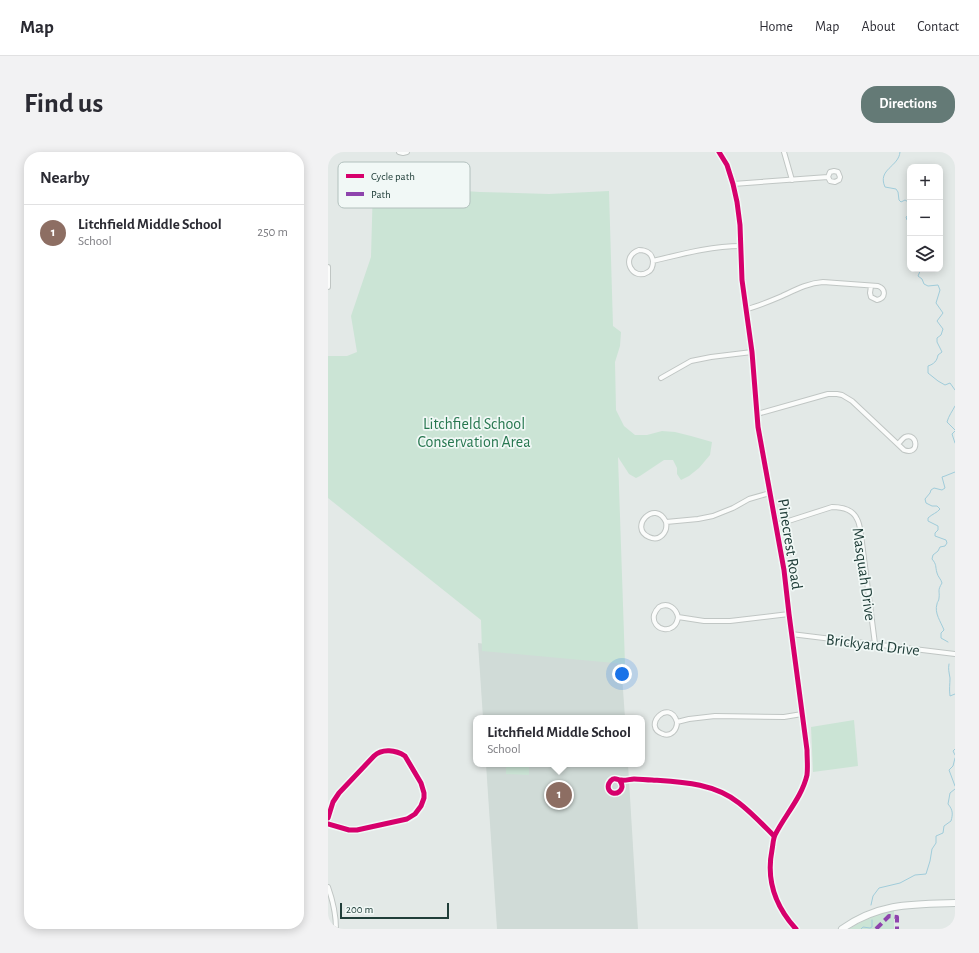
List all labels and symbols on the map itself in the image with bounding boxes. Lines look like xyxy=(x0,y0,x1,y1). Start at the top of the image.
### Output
legend xyxy=(338,162,470,208)
text: Cycle path xyxy=(371,171,415,182)
text: Path xyxy=(371,189,391,200)
park label: Litchfield School Conservation Area xyxy=(417,416,531,450)
street label: Pinecrest Road xyxy=(775,498,805,591)
street label: Masquah Drive xyxy=(850,527,878,622)
street label: Brickyard Drive xyxy=(825,631,921,660)
your location xyxy=(612,664,632,684)
pin: 1 xyxy=(546,780,572,810)
scale bar xyxy=(340,901,449,920)

